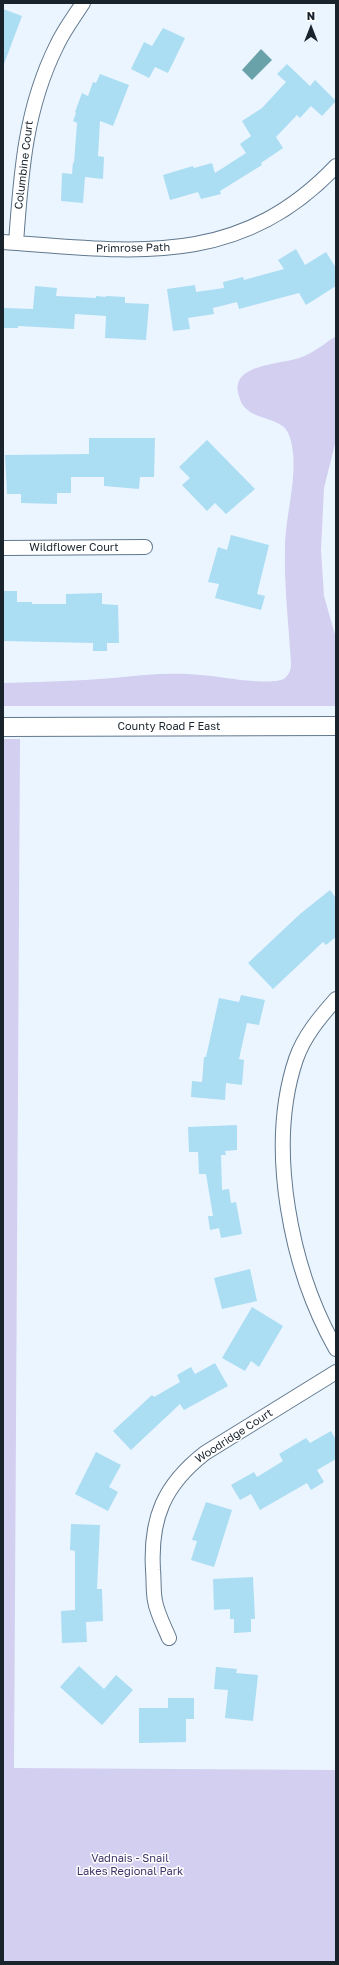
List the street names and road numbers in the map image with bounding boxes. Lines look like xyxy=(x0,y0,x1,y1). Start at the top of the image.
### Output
street label: Columbine Court xyxy=(12,120,36,210)
street label: Primrose Path xyxy=(96,241,170,255)
street label: Wildflower Court xyxy=(29,541,119,555)
street label: County Road F East xyxy=(118,720,220,734)
street label: Woodridge Court xyxy=(193,1406,275,1466)

